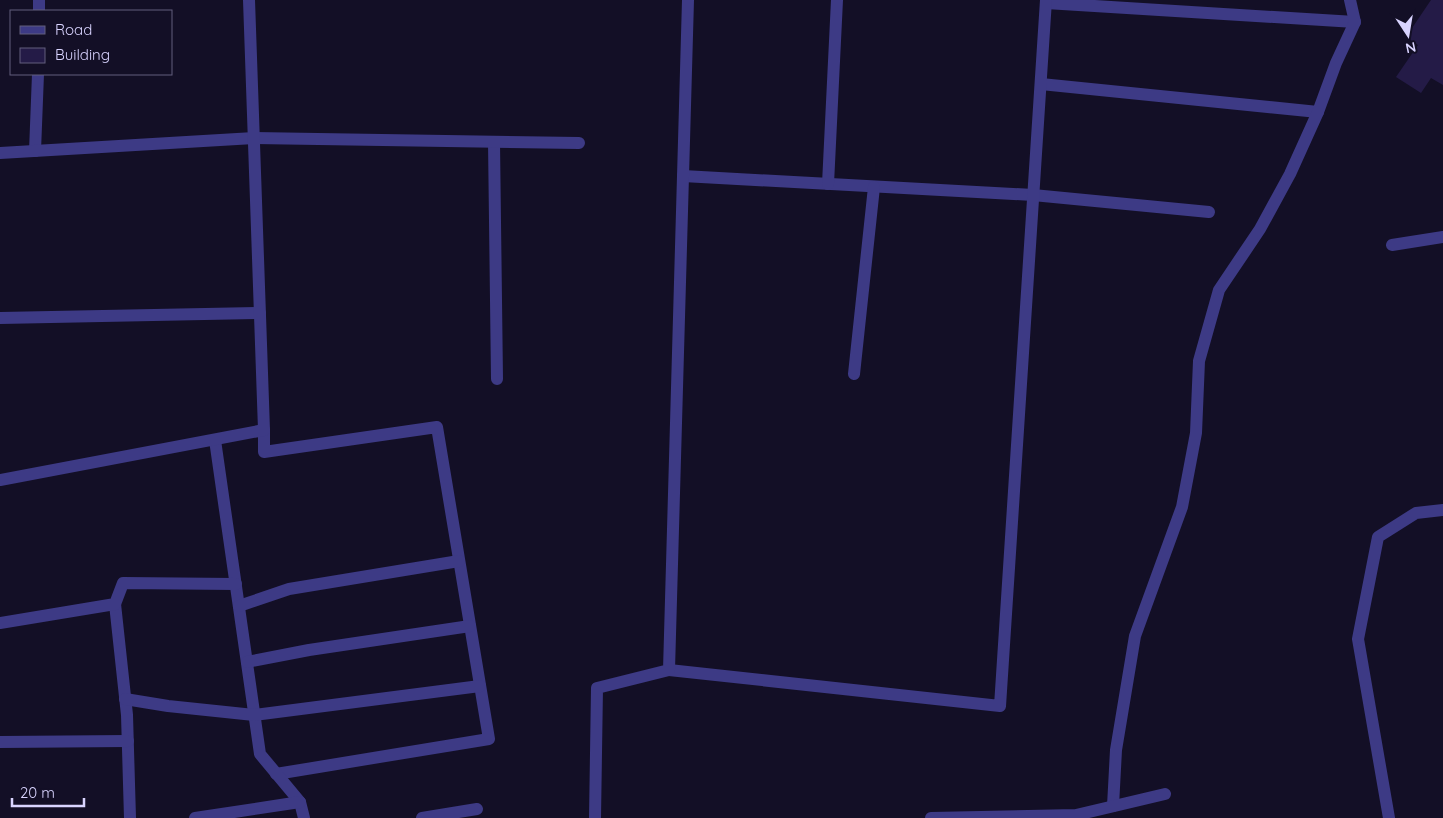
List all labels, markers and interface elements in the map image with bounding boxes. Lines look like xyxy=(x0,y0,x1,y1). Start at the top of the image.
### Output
legend xyxy=(10,10,172,75)
north arrow xyxy=(1383,10,1433,60)
text: Road xyxy=(55,20,92,39)
text: N xyxy=(1404,38,1418,58)
text: Building xyxy=(55,45,110,64)
scale bar xyxy=(12,776,85,808)
text: 20 m xyxy=(20,783,55,802)

